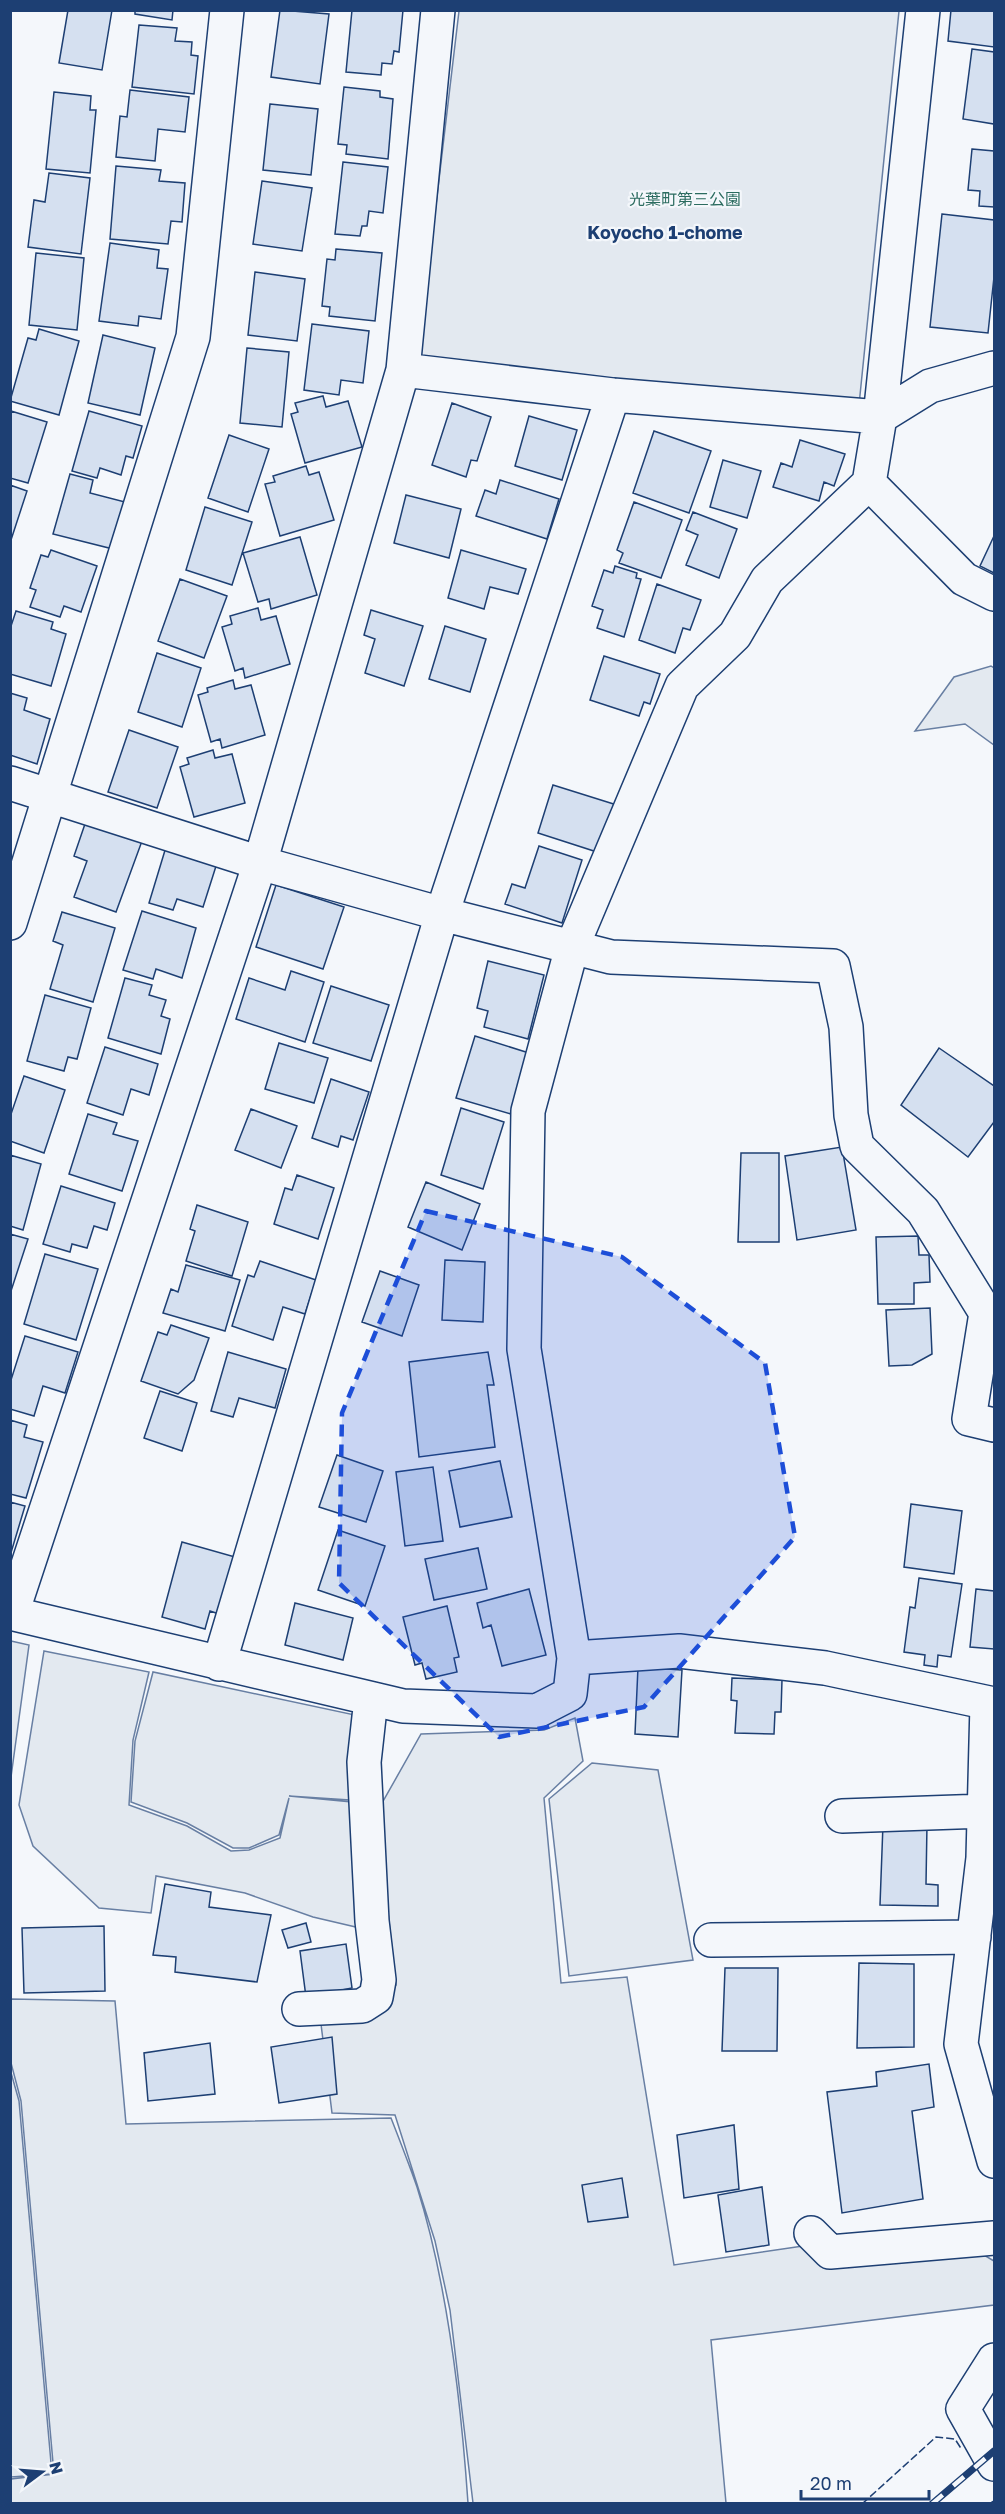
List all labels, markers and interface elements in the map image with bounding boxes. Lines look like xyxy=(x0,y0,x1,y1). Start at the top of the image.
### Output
park label: 光葉町第三公園 xyxy=(629,189,741,209)
district label: Koyocho 1-chome xyxy=(587,221,743,243)
north arrow xyxy=(12,2442,72,2502)
text: N xyxy=(45,2459,68,2476)
scale bar xyxy=(801,2463,928,2501)
text: 20 m xyxy=(810,2472,852,2494)

